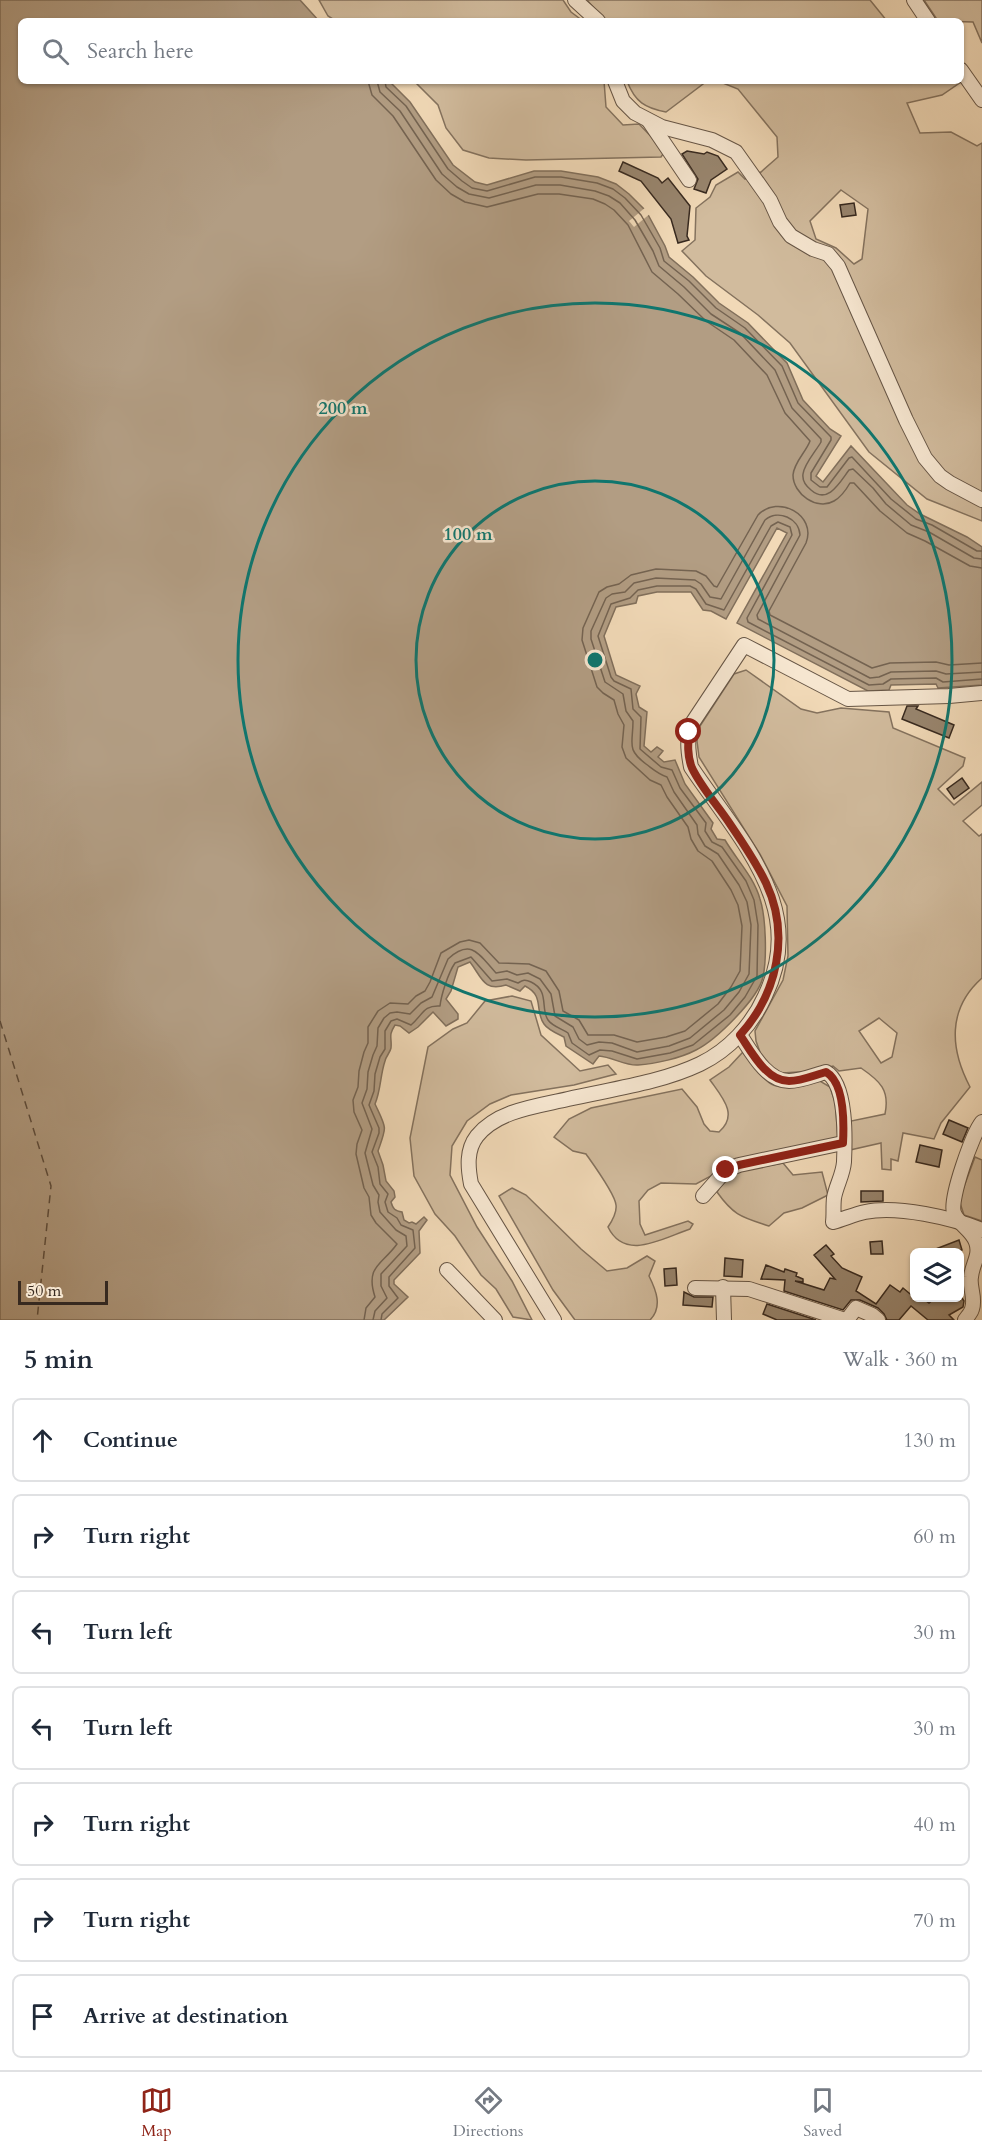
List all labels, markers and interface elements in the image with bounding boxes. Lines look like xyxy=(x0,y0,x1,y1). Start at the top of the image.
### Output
search box xyxy=(18,18,964,84)
icon: search xyxy=(39,35,72,68)
text: Search here xyxy=(87,36,194,66)
text: 200 m xyxy=(318,396,368,421)
text: 100 m xyxy=(443,522,493,547)
centre of rings xyxy=(585,650,605,670)
route start xyxy=(675,718,701,744)
route end xyxy=(712,1156,738,1182)
map controls xyxy=(910,1248,964,1302)
button: layers xyxy=(910,1248,964,1302)
scale bar xyxy=(18,1278,108,1306)
text: 50 m xyxy=(27,1280,61,1302)
text: 5 min xyxy=(24,1342,93,1377)
text: Walk · 360 m xyxy=(843,1346,958,1373)
icon: ahead xyxy=(26,1424,59,1457)
text: Continue xyxy=(83,1425,178,1455)
text: 130 m xyxy=(903,1427,956,1454)
icon: right xyxy=(26,1520,59,1553)
text: Turn right xyxy=(83,1521,190,1551)
text: 60 m xyxy=(913,1523,956,1550)
icon: left xyxy=(26,1616,59,1649)
text: Turn left xyxy=(83,1617,172,1647)
text: 30 m xyxy=(913,1619,956,1646)
icon: left xyxy=(26,1712,59,1745)
text: Turn left xyxy=(83,1713,172,1743)
text: 30 m xyxy=(913,1715,956,1742)
icon: right xyxy=(26,1808,59,1841)
text: Turn right xyxy=(83,1809,190,1839)
text: 40 m xyxy=(913,1811,956,1838)
icon: right xyxy=(26,1904,59,1937)
text: Turn right xyxy=(83,1905,190,1935)
text: 70 m xyxy=(913,1907,956,1934)
icon: arrive xyxy=(26,2000,59,2033)
text: Arrive at destination xyxy=(83,2001,288,2031)
tab: Map xyxy=(140,2084,173,2142)
tab: Directions xyxy=(453,2084,523,2142)
tab: Saved xyxy=(803,2084,842,2142)

